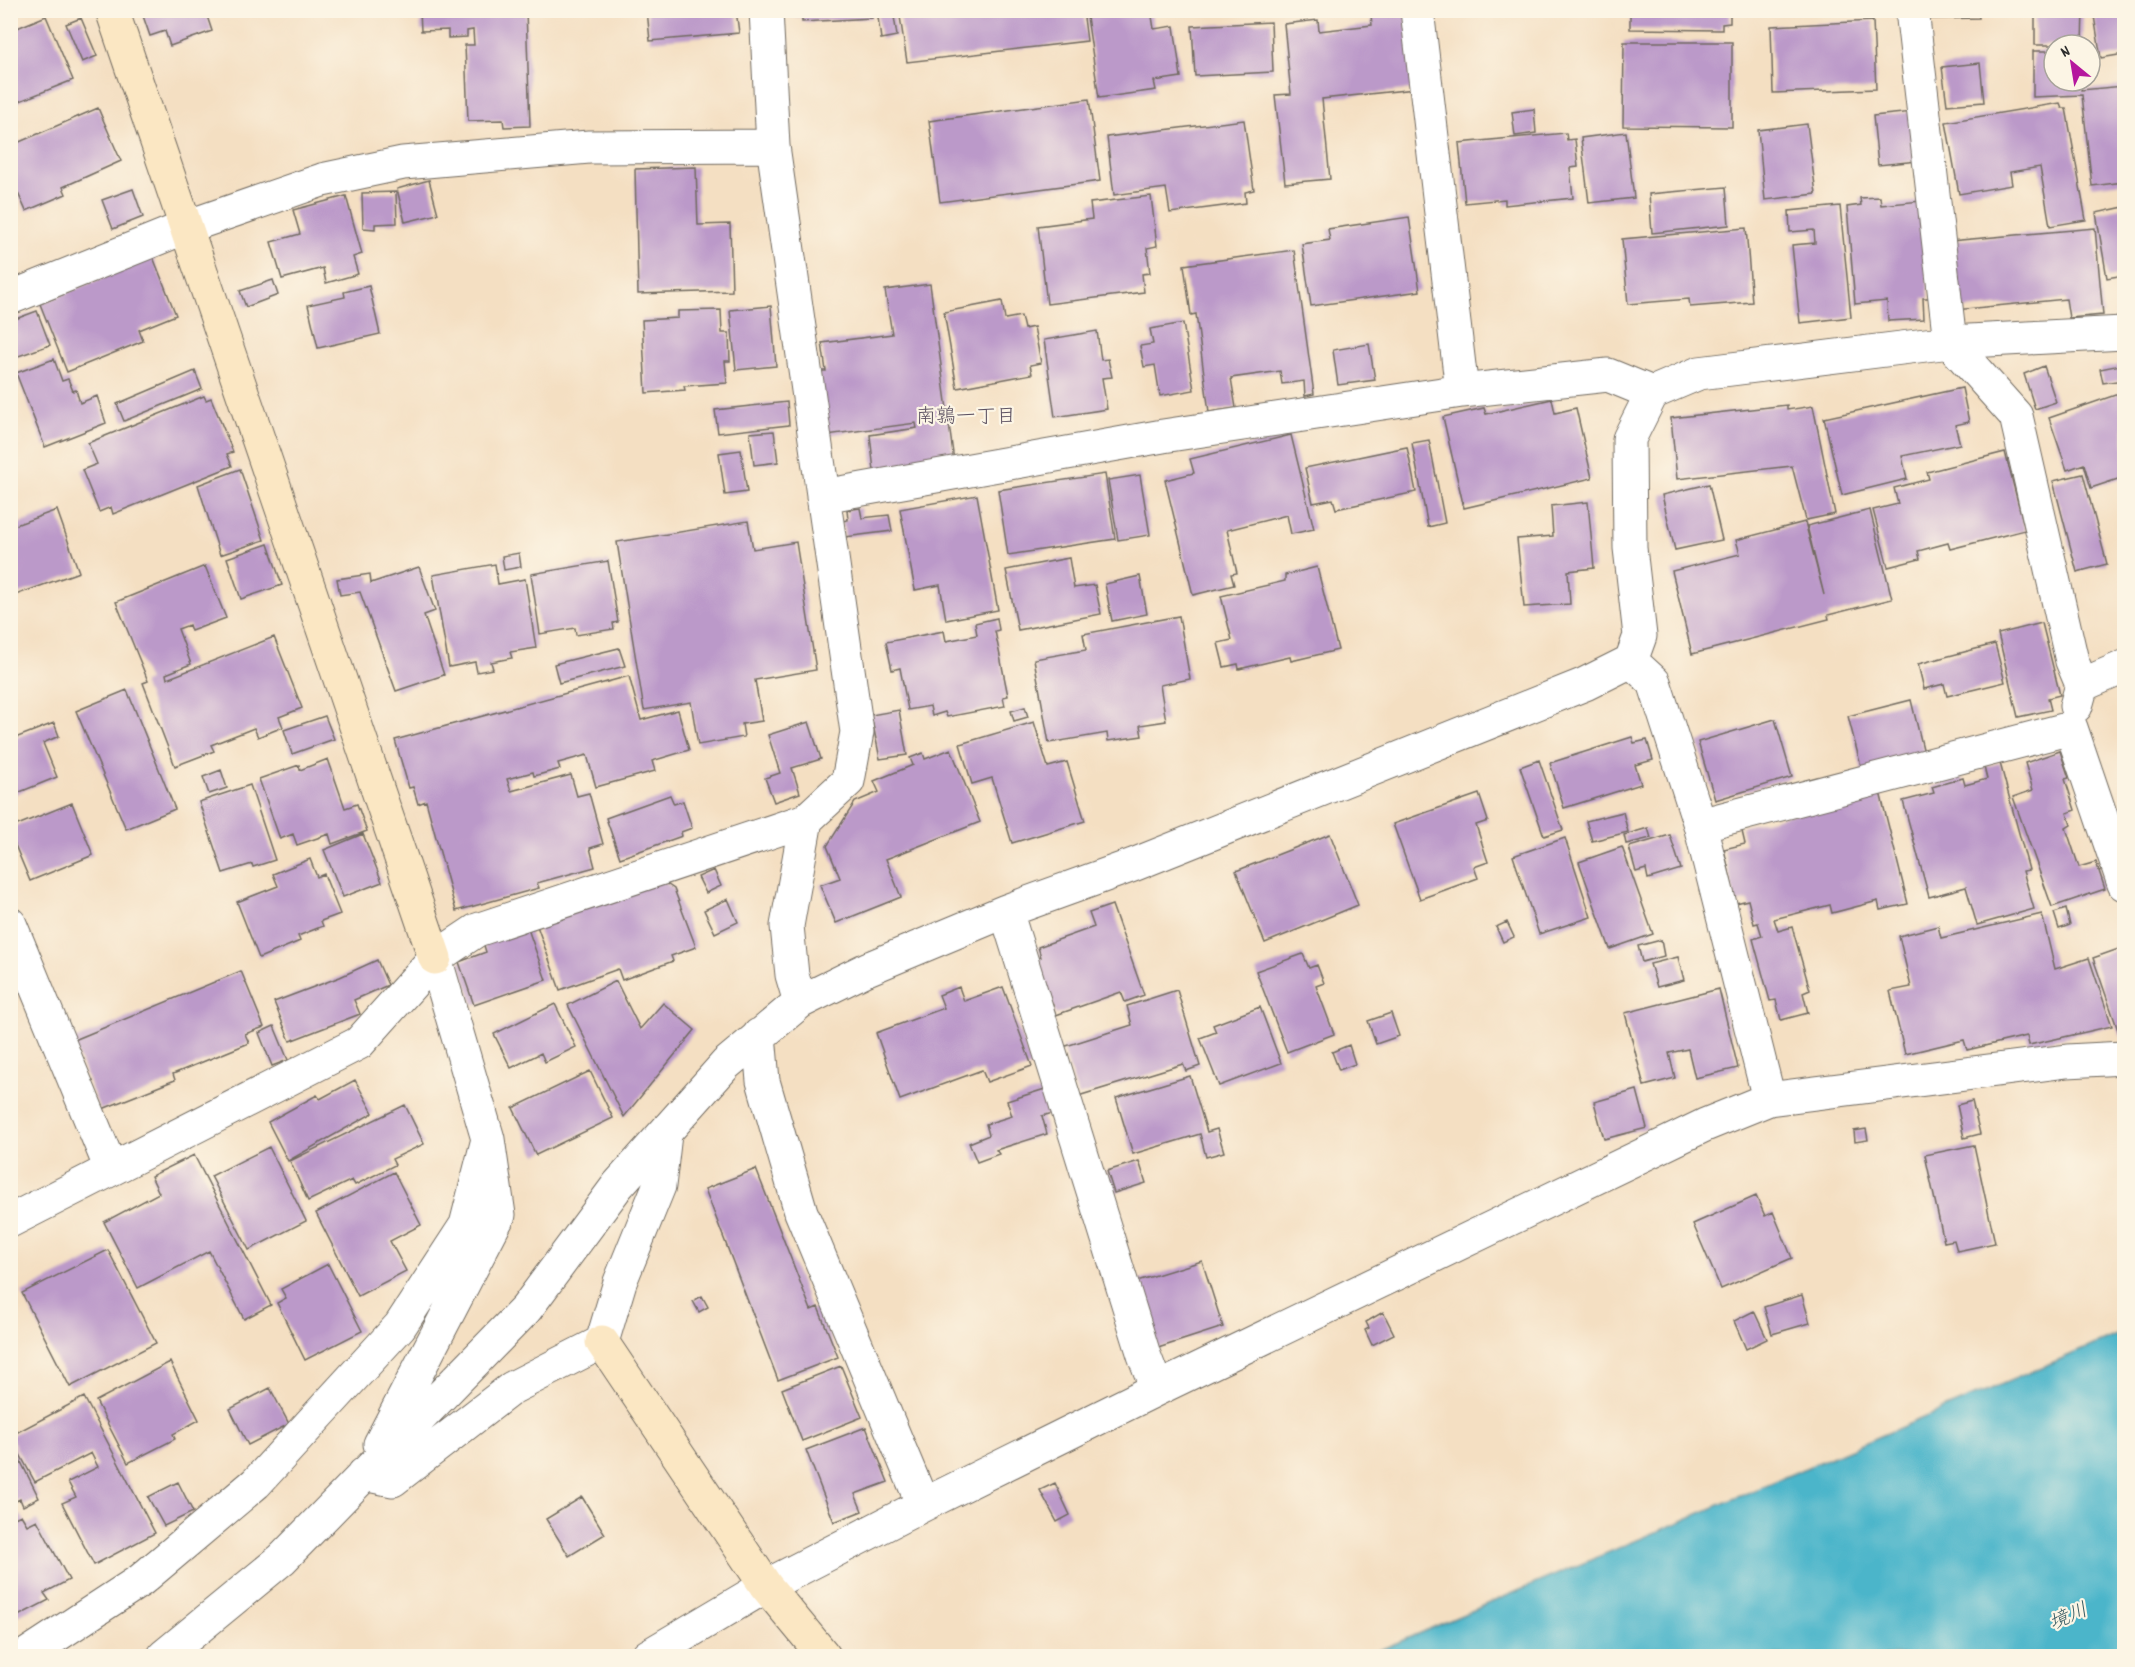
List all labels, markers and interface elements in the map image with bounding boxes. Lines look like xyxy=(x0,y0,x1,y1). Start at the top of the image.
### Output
north arrow xyxy=(2042,33,2102,93)
text: N xyxy=(2057,40,2075,64)
district label: 南鶉一丁目 xyxy=(916,404,1016,432)
water label: 境川 xyxy=(2045,1597,2093,1639)

